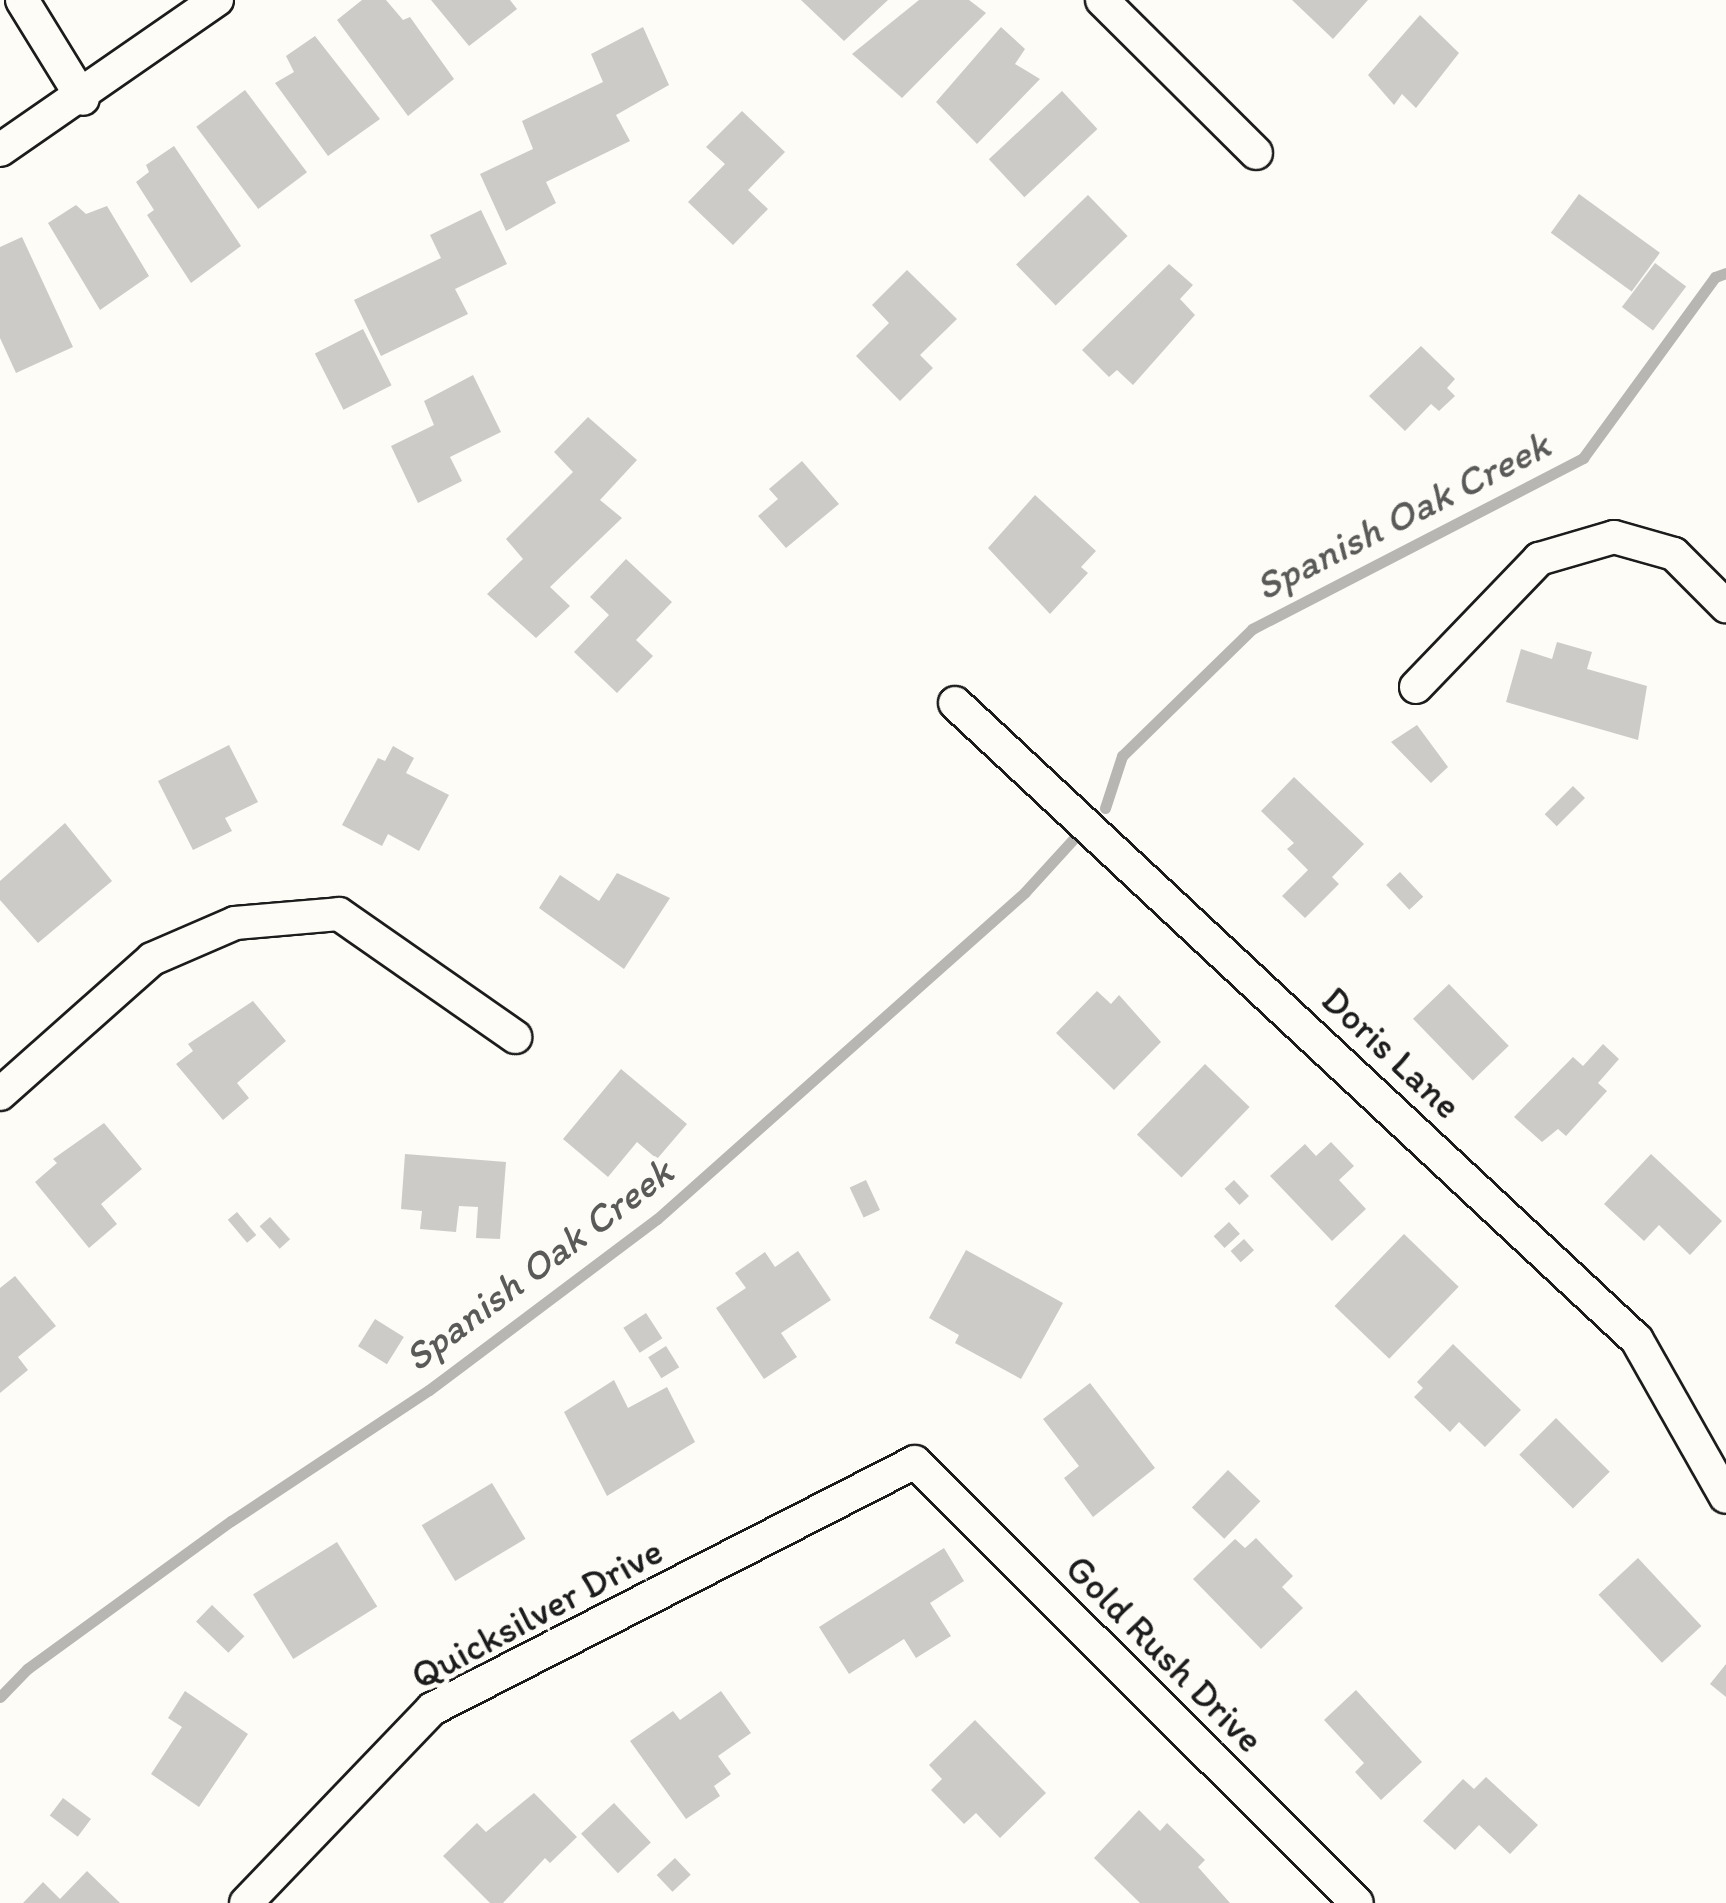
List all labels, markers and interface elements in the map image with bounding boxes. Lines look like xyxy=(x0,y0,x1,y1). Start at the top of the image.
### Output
water label: Spanish Oak Creek xyxy=(1247,420,1557,610)
street label: Doris Lane xyxy=(1312,977,1470,1129)
water label: Spanish Oak Creek xyxy=(394,1148,682,1380)
street label: Quicksilver Drive xyxy=(404,1529,670,1699)
street label: Gold Rush Drive xyxy=(1056,1546,1272,1762)

